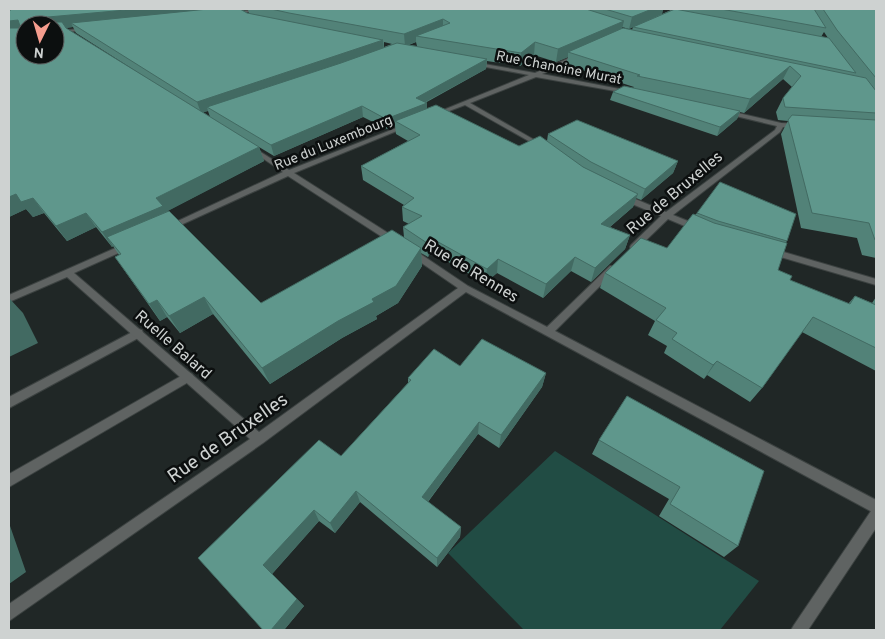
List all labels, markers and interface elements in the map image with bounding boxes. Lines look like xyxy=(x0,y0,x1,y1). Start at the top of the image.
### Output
north arrow xyxy=(15,15,65,65)
text: N xyxy=(33,43,45,60)
street label: Rue Chanoine Murat xyxy=(495,48,623,89)
street label: Rue du Luxembourg xyxy=(272,112,395,175)
street label: Rue de Bruxelles xyxy=(623,147,727,240)
street label: Rue de Rennes xyxy=(420,236,522,308)
street label: Ruelle Balard xyxy=(130,307,215,384)
street label: Rue de Bruxelles xyxy=(163,388,293,489)

